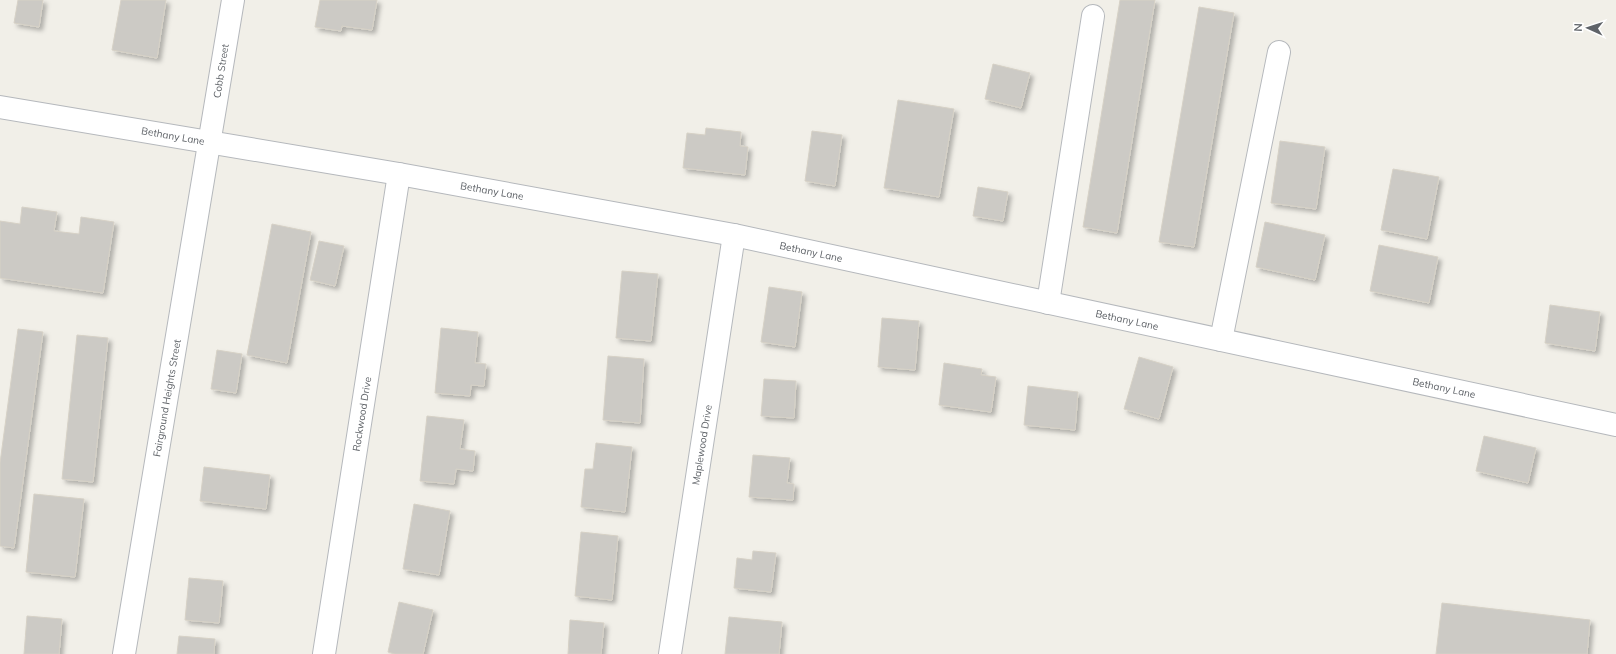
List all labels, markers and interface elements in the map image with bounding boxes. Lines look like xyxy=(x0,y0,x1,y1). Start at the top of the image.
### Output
north arrow xyxy=(1568,8,1608,48)
text: N xyxy=(1571,23,1585,32)
street label: Cobb Street xyxy=(210,43,232,99)
street label: Bethany Lane xyxy=(140,124,206,148)
street label: Bethany Lane xyxy=(459,179,525,203)
street label: Bethany Lane xyxy=(778,239,844,265)
street label: Bethany Lane xyxy=(1094,307,1160,333)
street label: Fairground Heights Street xyxy=(150,338,184,458)
street label: Bethany Lane xyxy=(1411,375,1477,401)
street label: Rockwood Drive xyxy=(350,376,374,452)
street label: Maplewood Drive xyxy=(689,404,715,486)

